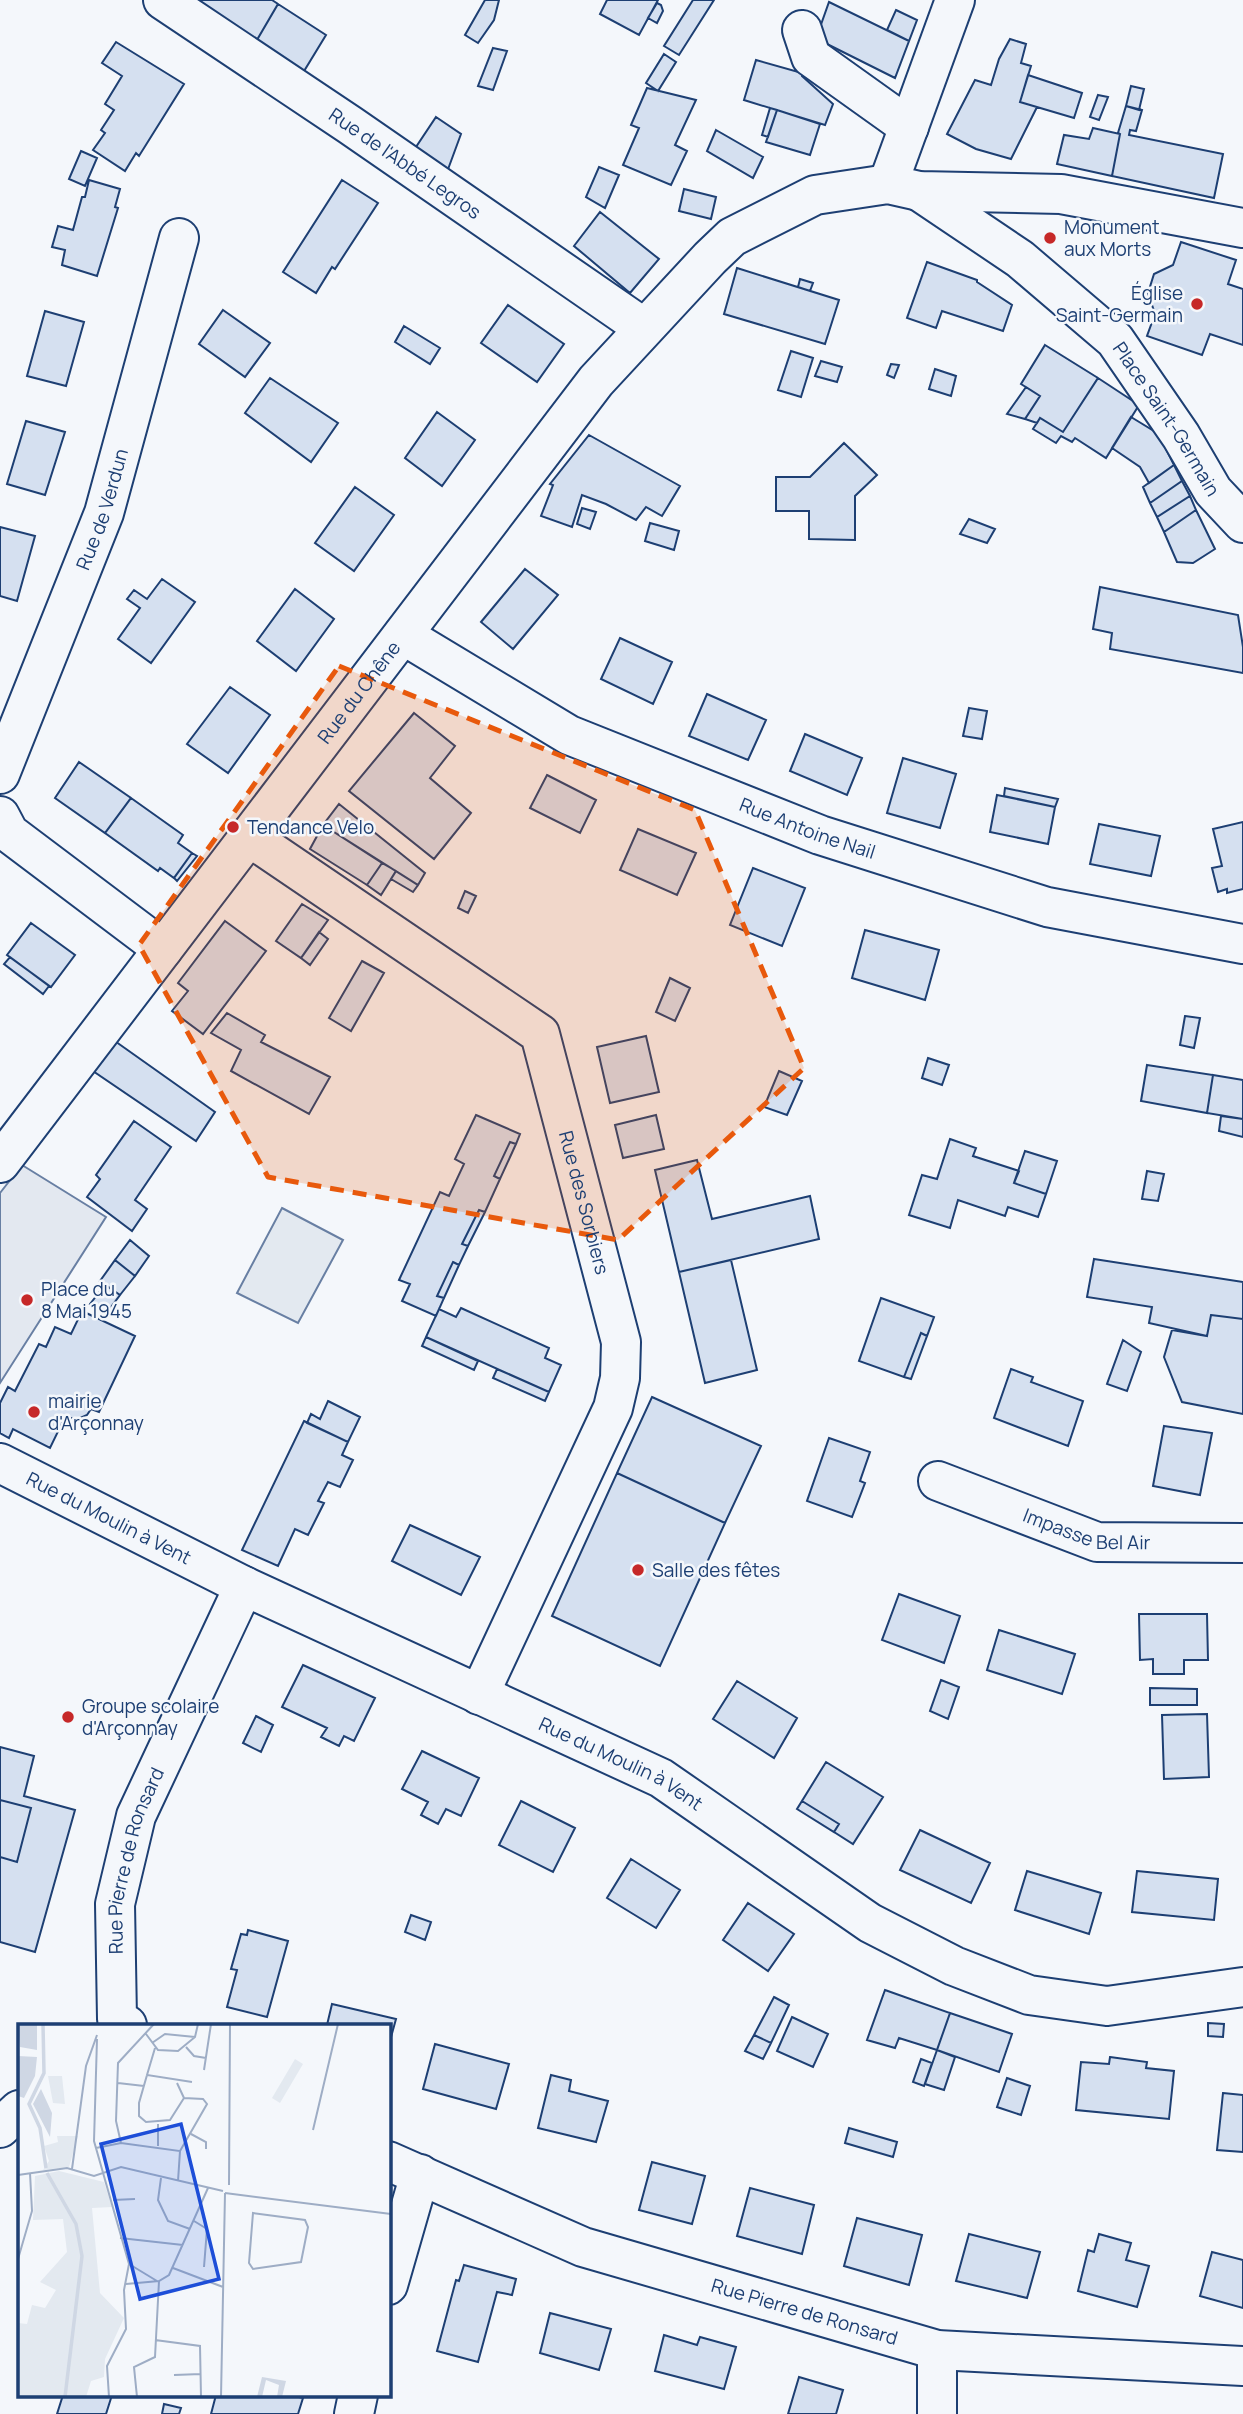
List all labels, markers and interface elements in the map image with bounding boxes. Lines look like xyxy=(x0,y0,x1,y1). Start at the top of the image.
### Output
street label: Rue de l'Abbé Legros xyxy=(324,102,486,225)
place label: Monument aux Morts xyxy=(1064,214,1160,262)
marker: Monument aux Morts xyxy=(1042,230,1058,246)
place label: Église Saint-Germain xyxy=(1056,280,1183,328)
marker: Église Saint-Germain xyxy=(1189,296,1205,312)
street label: Place Saint-Germain xyxy=(1107,337,1226,501)
street label: Rue de Verdun xyxy=(70,446,134,574)
street label: Rue du Chêne xyxy=(311,636,406,749)
street label: Rue Antoine Nail xyxy=(736,791,879,865)
place label: Tendance Velo xyxy=(247,814,374,840)
marker: Tendance Velo xyxy=(225,819,241,835)
street label: Rue des Sorbiers xyxy=(553,1128,616,1277)
place label: Place du 8 Mai 1945 xyxy=(41,1276,132,1324)
marker: Place du 8 Mai 1945 xyxy=(19,1292,35,1308)
place label: mairie d'Arçonnay xyxy=(48,1388,144,1436)
marker: mairie d'Arçonnay xyxy=(26,1404,42,1420)
street label: Rue du Moulin à Vent xyxy=(22,1465,196,1570)
street label: Impasse Bel Air xyxy=(1019,1502,1151,1555)
place label: Salle des fêtes xyxy=(652,1557,780,1583)
marker: Salle des fêtes xyxy=(630,1562,646,1578)
place label: Groupe scolaire d'Arçonnay xyxy=(82,1693,219,1741)
marker: Groupe scolaire d'Arçonnay xyxy=(60,1709,76,1725)
street label: Rue du Moulin à Vent xyxy=(535,1711,708,1816)
street label: Rue Pierre de Ronsard xyxy=(102,1763,170,1954)
inset map xyxy=(18,2024,390,2396)
street label: Rue Pierre de Ronsard xyxy=(708,2272,901,2351)

